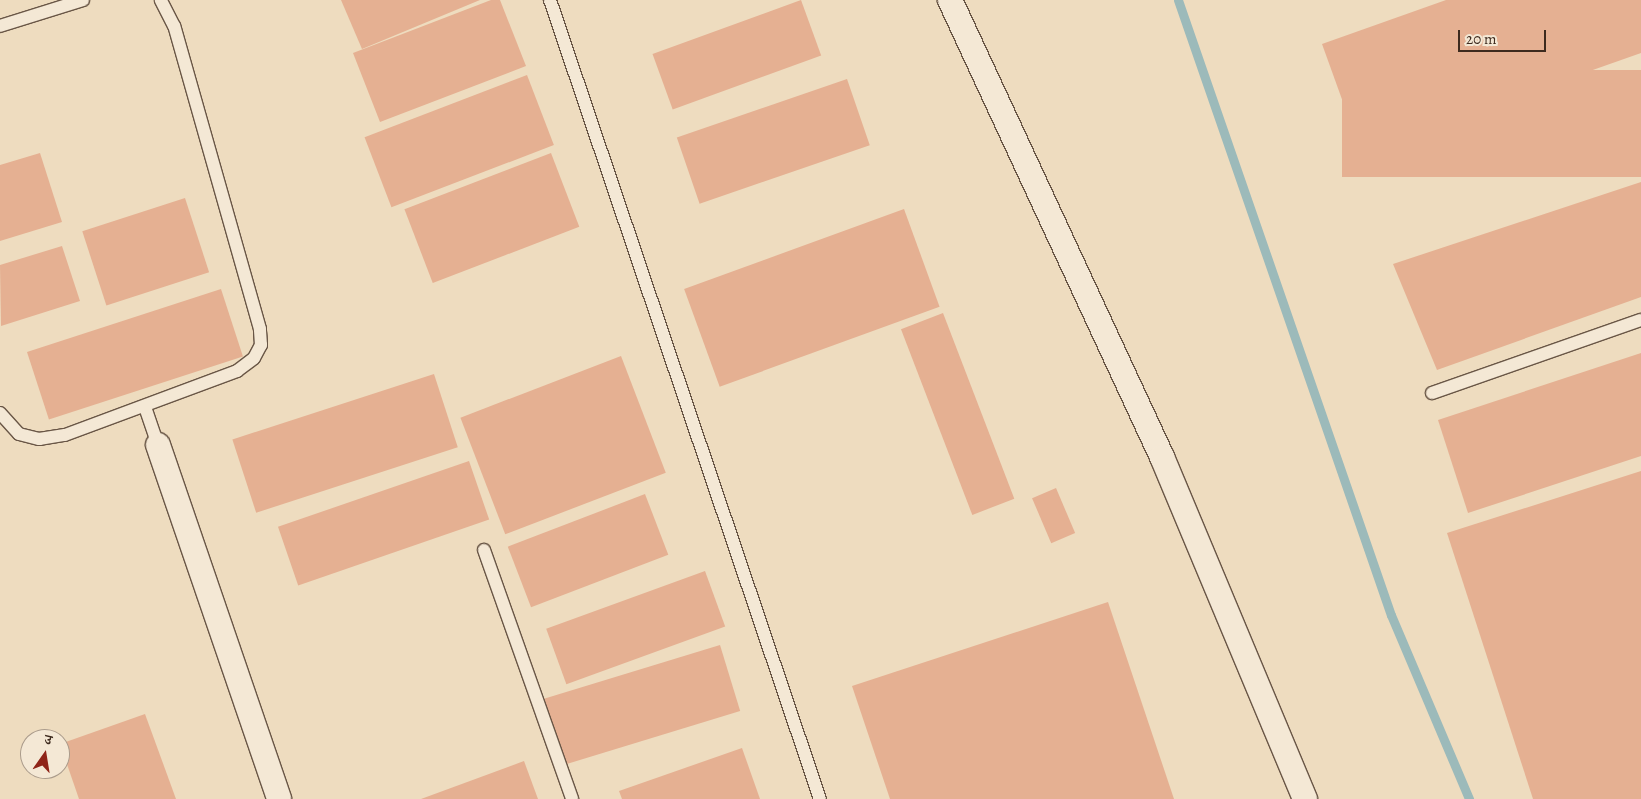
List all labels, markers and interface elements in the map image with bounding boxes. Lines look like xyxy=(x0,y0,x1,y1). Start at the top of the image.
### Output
scale bar xyxy=(1461,20,1548,52)
text: 20 m xyxy=(1466,29,1497,49)
north arrow xyxy=(20,729,70,779)
text: उ xyxy=(43,730,54,750)

